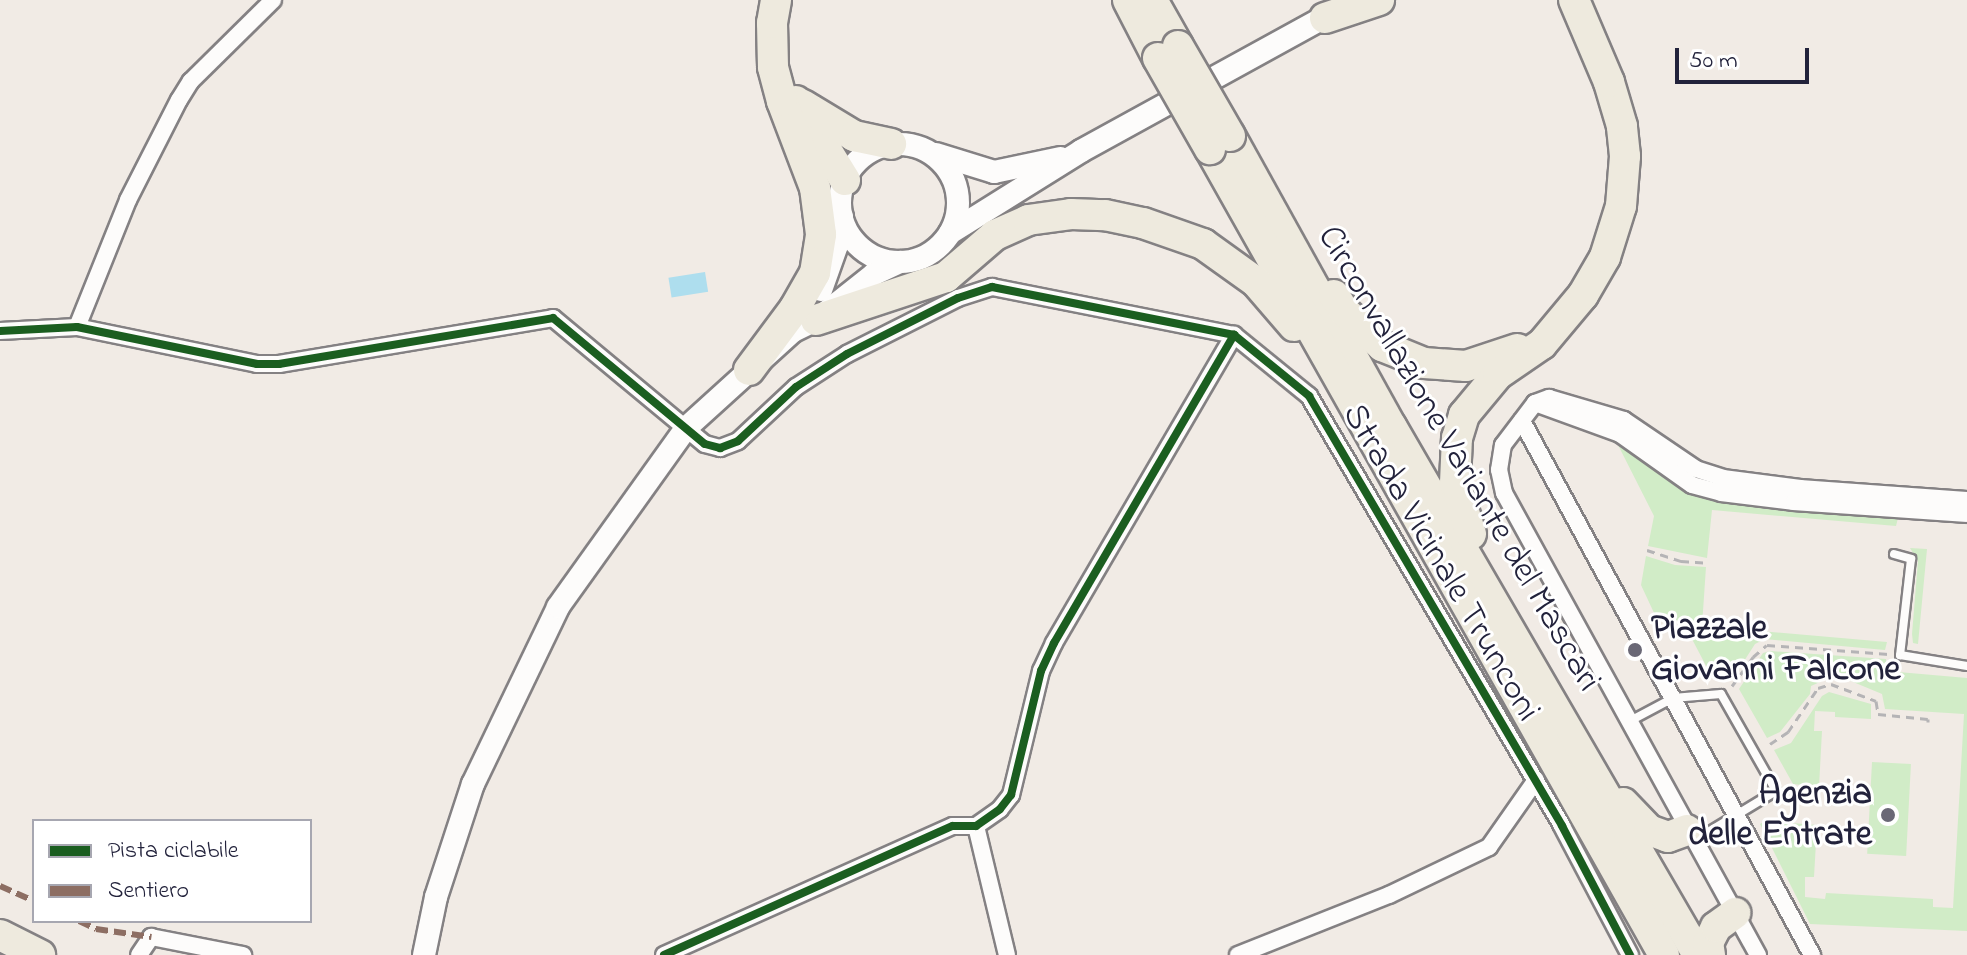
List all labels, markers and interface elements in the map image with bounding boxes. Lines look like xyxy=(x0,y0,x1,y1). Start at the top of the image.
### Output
scale bar xyxy=(1679,32,1813,82)
text: 50 m xyxy=(1689,44,1738,79)
street label: Circonvallazione Variante del Mascari xyxy=(1307,219,1609,699)
street label: Strada Vicinale Trunconi xyxy=(1331,397,1549,729)
place label: Piazzale Giovanni Falcone xyxy=(1651,607,1900,692)
marker: Piazzale Giovanni Falcone xyxy=(1626,641,1644,659)
place label: Agenzia delle Entrate xyxy=(1688,772,1872,857)
marker: Agenzia delle Entrate xyxy=(1879,806,1897,824)
legend xyxy=(32,819,312,923)
text: Pista ciclabile xyxy=(108,834,238,869)
text: Sentiero xyxy=(108,874,189,909)

